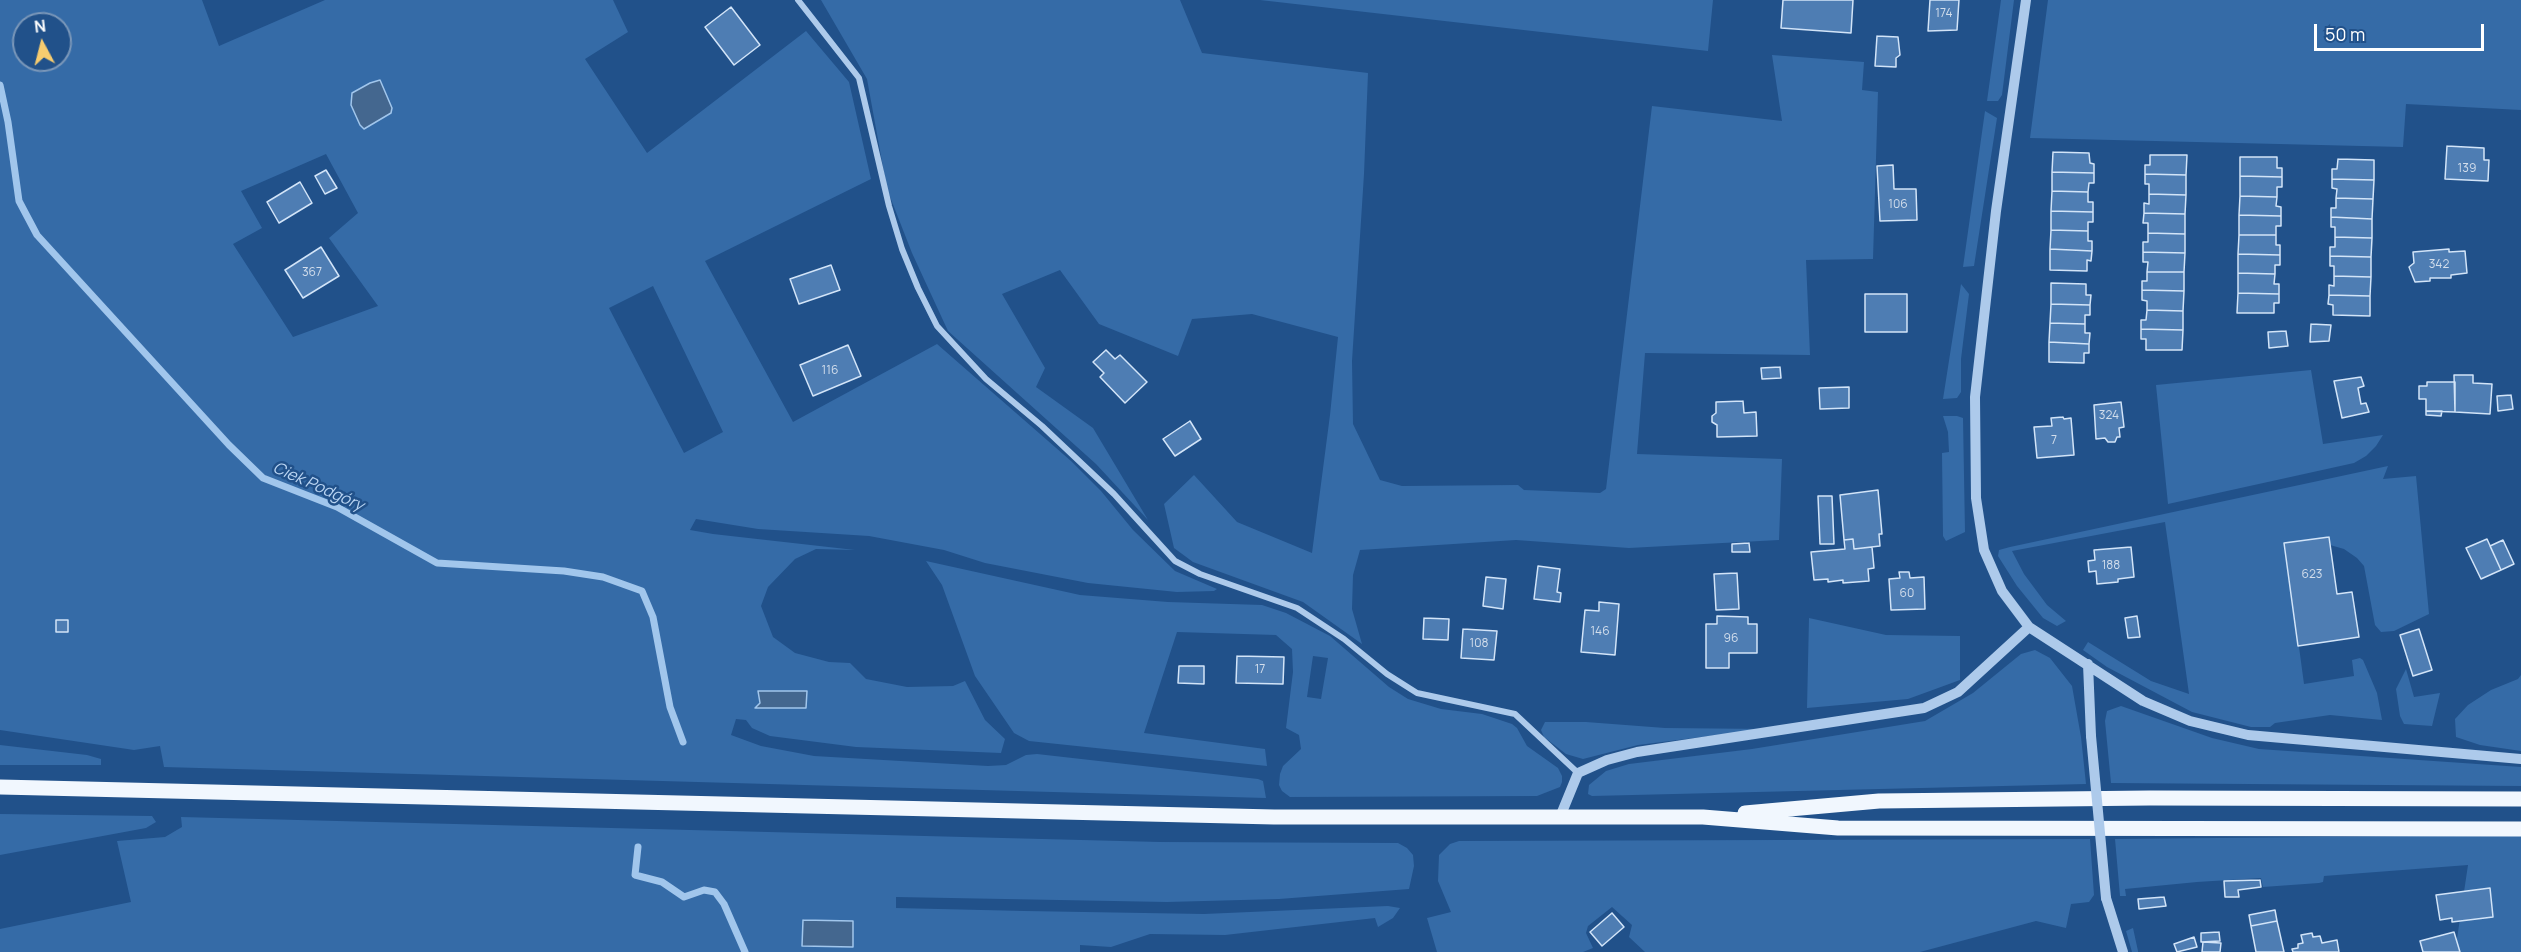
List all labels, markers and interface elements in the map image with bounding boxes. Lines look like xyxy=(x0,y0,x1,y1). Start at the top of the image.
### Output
house number: 174 xyxy=(1935,7,1953,21)
north arrow xyxy=(12,12,72,72)
scale bar xyxy=(2317,12,2486,50)
text: N xyxy=(33,15,47,38)
text: 50 m xyxy=(2325,22,2365,46)
house number: 139 xyxy=(2458,162,2476,176)
house number: 106 xyxy=(1888,198,1908,212)
house number: 342 xyxy=(2429,258,2449,272)
house number: 367 xyxy=(302,266,322,280)
house number: 116 xyxy=(822,364,838,378)
house number: 324 xyxy=(2099,409,2119,423)
house number: 7 xyxy=(2051,434,2057,448)
water label: Ciek Podgóry xyxy=(270,458,366,516)
house number: 188 xyxy=(2102,559,2120,573)
house number: 623 xyxy=(2302,568,2322,582)
house number: 60 xyxy=(1900,587,1914,601)
house number: 146 xyxy=(1590,625,1610,639)
house number: 96 xyxy=(1724,632,1738,646)
house number: 108 xyxy=(1470,637,1488,651)
house number: 17 xyxy=(1255,663,1265,677)

